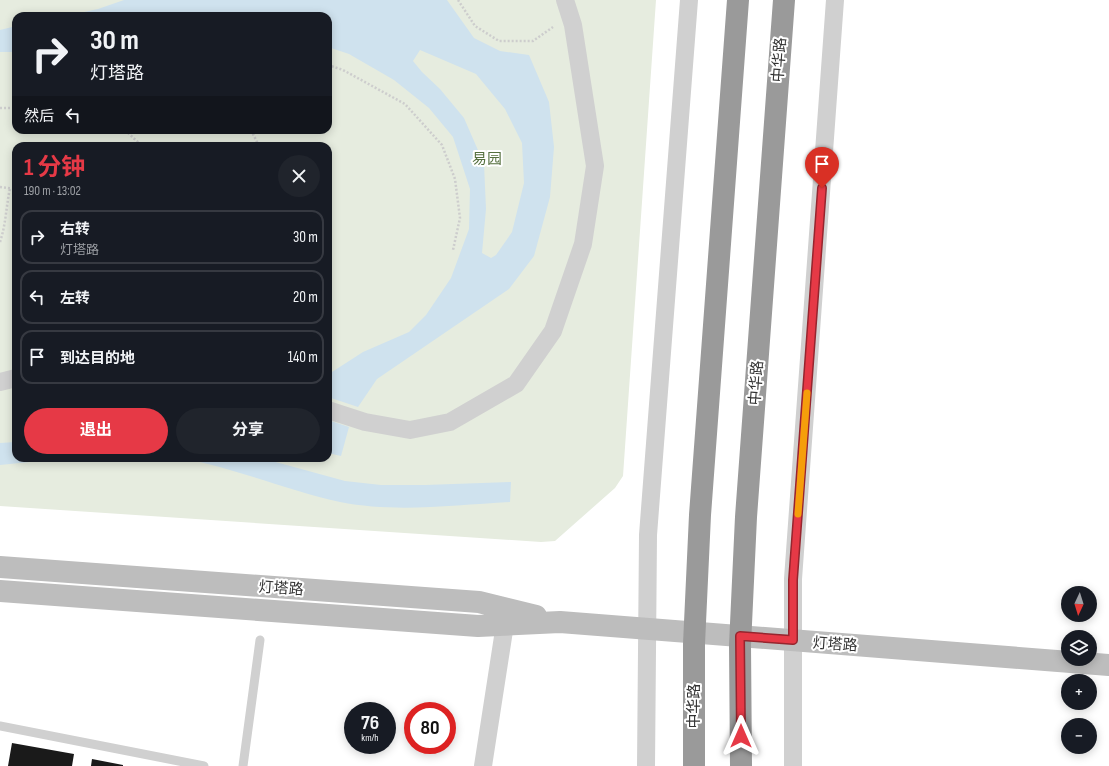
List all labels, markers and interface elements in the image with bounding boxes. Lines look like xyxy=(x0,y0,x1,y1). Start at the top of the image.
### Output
text: 30 m xyxy=(90,24,139,57)
icon: right xyxy=(24,28,76,80)
street label: 中华路 xyxy=(768,37,791,83)
text: 灯塔路 xyxy=(90,63,144,84)
icon: left xyxy=(62,104,84,126)
text: 然后 xyxy=(24,107,54,126)
pin xyxy=(805,147,839,188)
park label: 易园 xyxy=(472,150,502,169)
text: 1 分钟 xyxy=(24,153,85,182)
icon: arrive xyxy=(811,153,833,175)
button: close xyxy=(278,155,320,197)
text: 190 m · 13:02 xyxy=(24,183,81,199)
text: 右转 xyxy=(60,220,90,239)
icon: right xyxy=(26,226,48,248)
text: 30 m xyxy=(293,228,318,247)
text: 灯塔路 xyxy=(60,242,99,258)
icon: left xyxy=(26,286,48,308)
text: 20 m xyxy=(293,288,318,307)
text: 左转 xyxy=(60,289,90,308)
icon: arrive xyxy=(26,346,48,368)
text: 140 m xyxy=(288,348,318,367)
text: 到达目的地 xyxy=(60,349,135,368)
street label: 中华路 xyxy=(745,360,768,406)
button: 退出 xyxy=(24,408,168,454)
button: 分享 xyxy=(176,408,320,454)
street label: 灯塔路 xyxy=(258,577,304,600)
north arrow xyxy=(1061,586,1097,622)
map controls xyxy=(1061,586,1097,754)
button: layers xyxy=(1061,630,1097,666)
street label: 灯塔路 xyxy=(812,633,858,656)
button: + xyxy=(1061,674,1097,710)
street label: 中华路 xyxy=(685,683,704,729)
speed limit sign: 80 xyxy=(404,702,456,754)
text: 76 xyxy=(361,711,379,735)
position arrow xyxy=(720,715,762,757)
button: − xyxy=(1061,718,1097,754)
text: km/h xyxy=(361,732,379,744)

